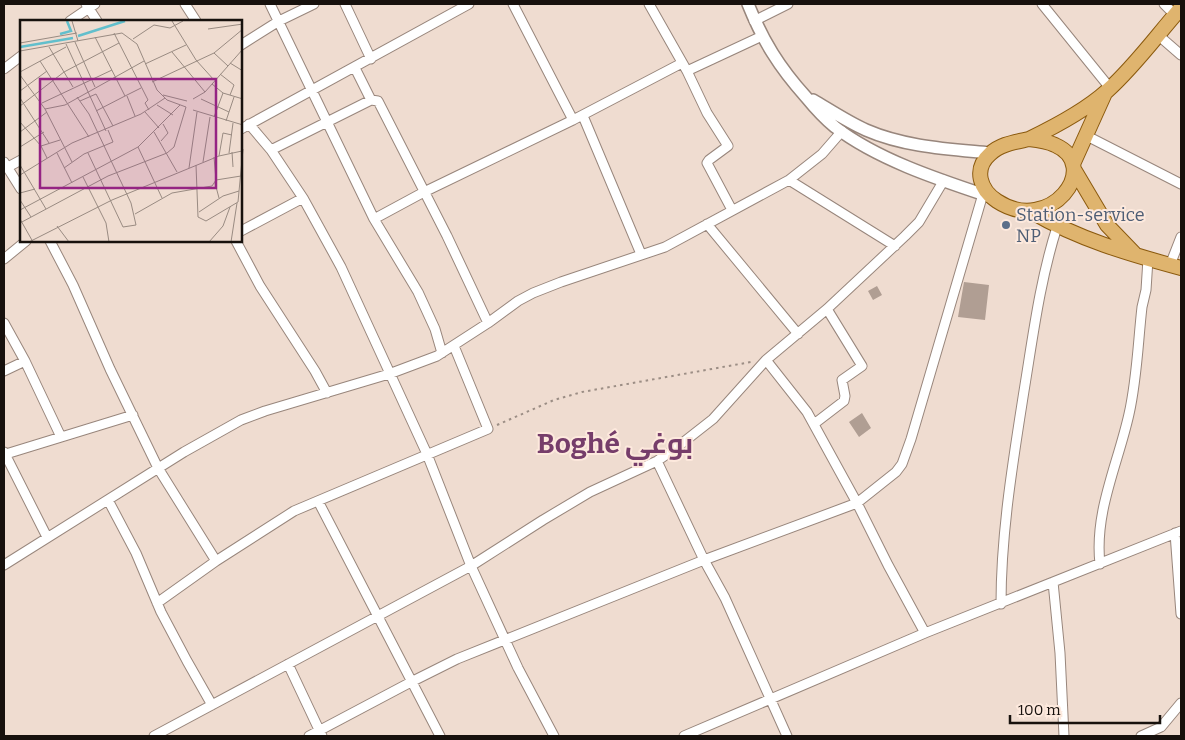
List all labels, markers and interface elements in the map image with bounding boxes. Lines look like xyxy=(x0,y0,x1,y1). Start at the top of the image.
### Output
inset map xyxy=(20,20,242,242)
place label: Station-service NP xyxy=(1016,204,1145,247)
marker: Station-service NP xyxy=(1000,219,1012,231)
district label: Boghé بوغي xyxy=(537,427,693,466)
scale bar xyxy=(1010,692,1160,724)
text: 100 m xyxy=(1018,701,1061,719)

